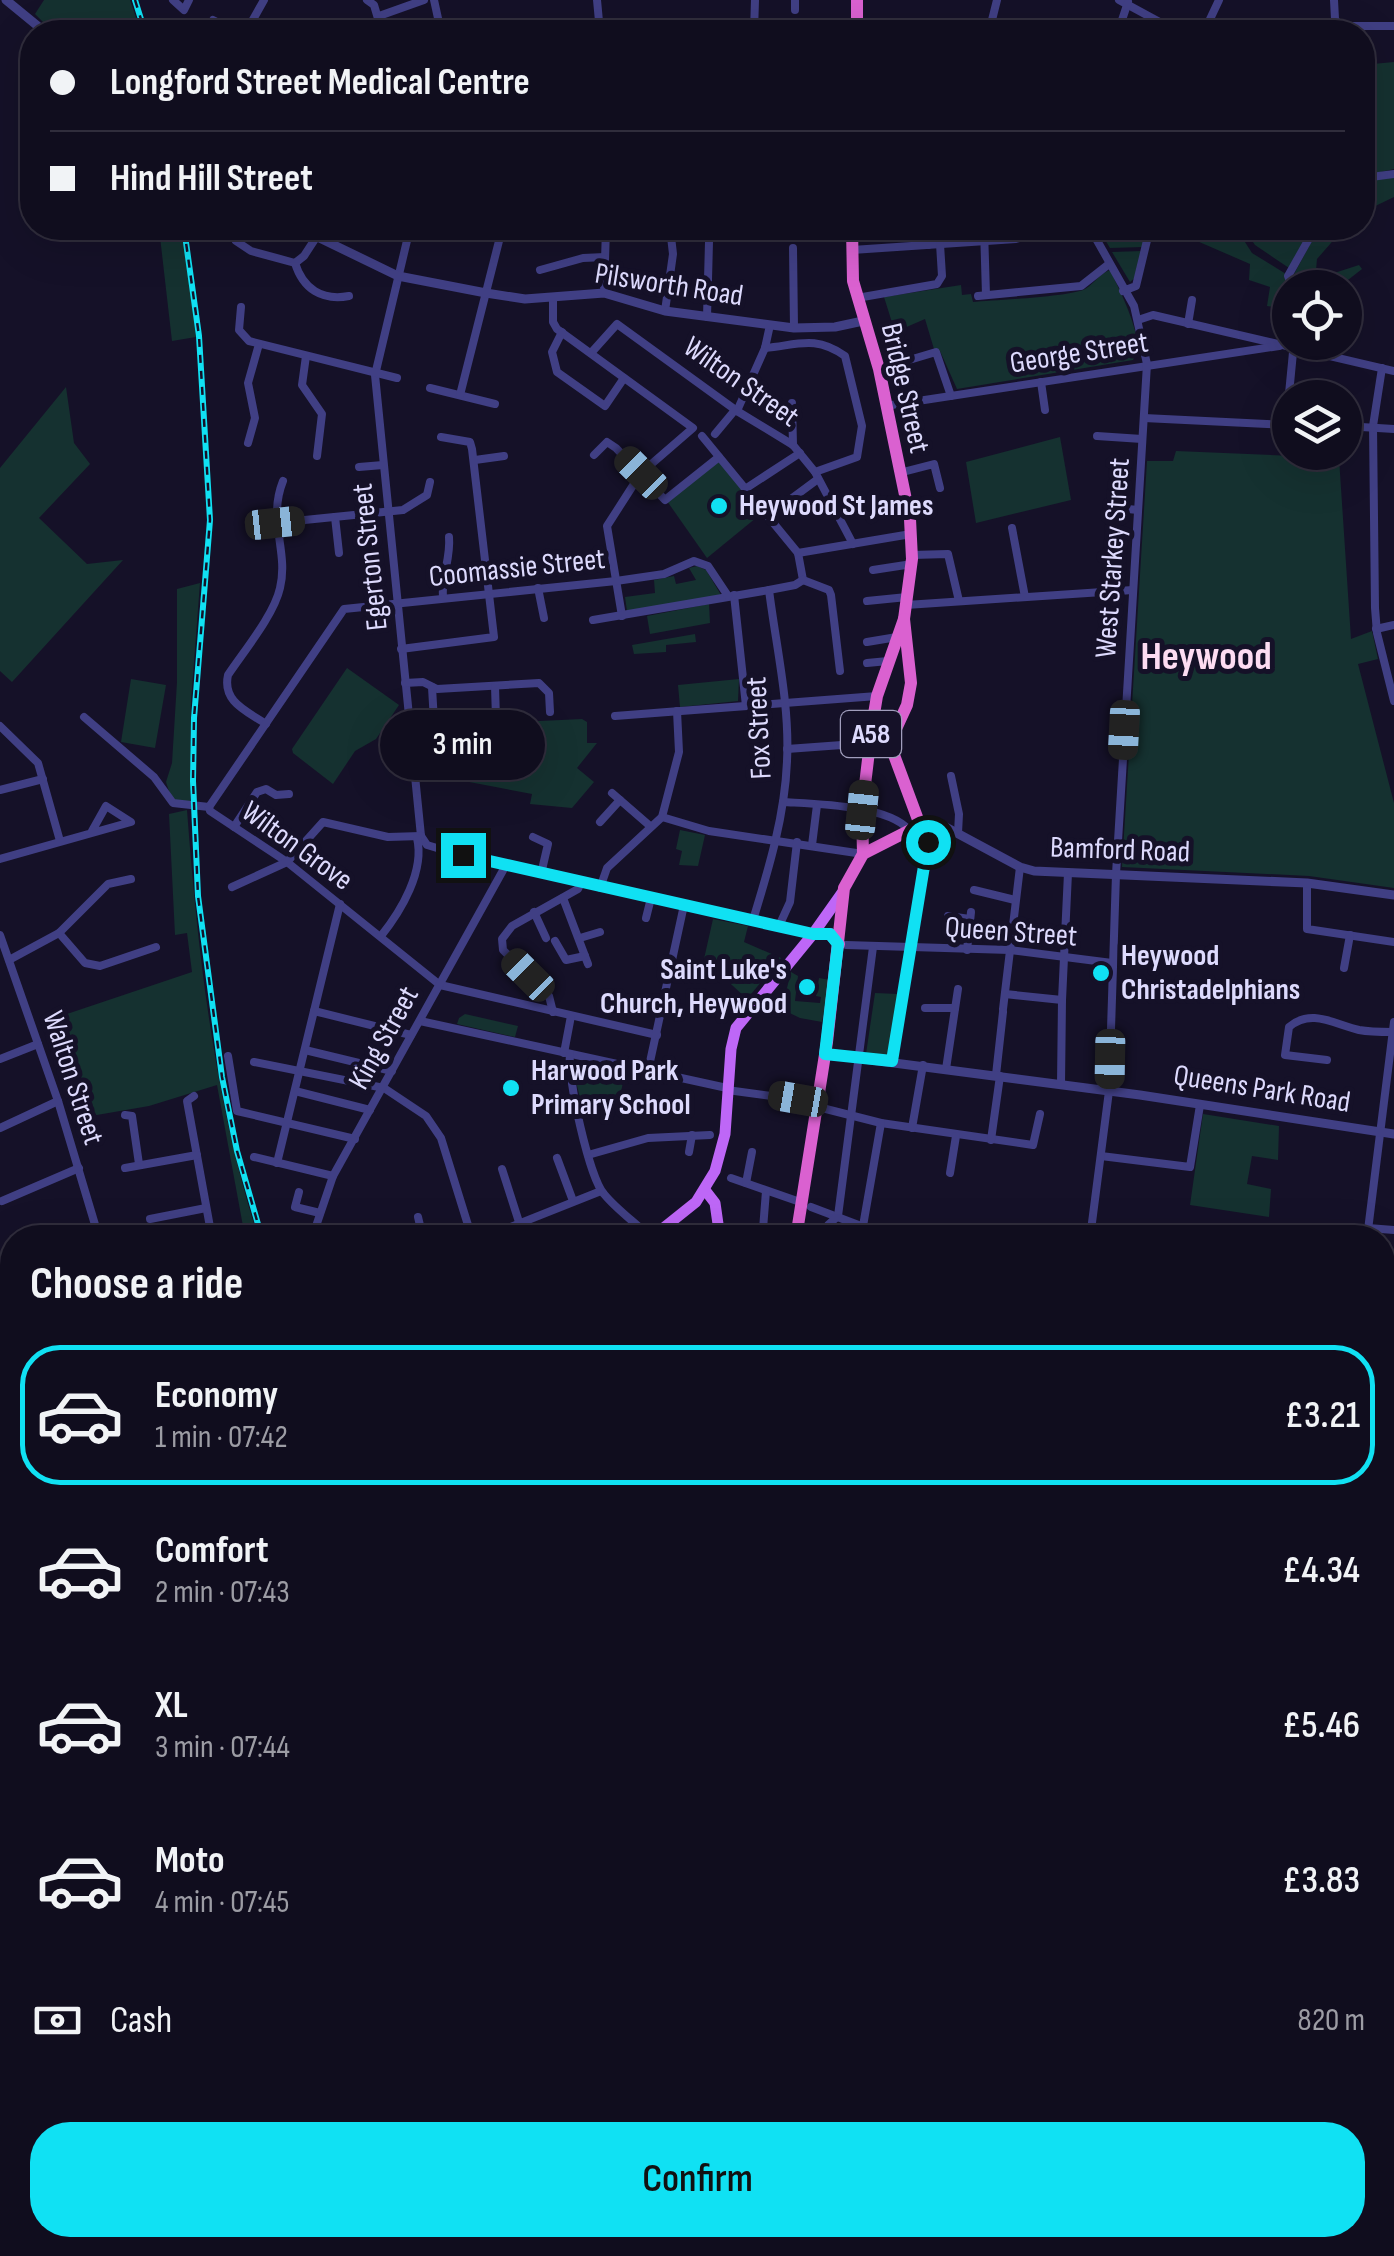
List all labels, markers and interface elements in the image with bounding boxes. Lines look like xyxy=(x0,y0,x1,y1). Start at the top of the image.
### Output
text: Longford Street Medical Centre xyxy=(110,60,530,105)
text: Hind Hill Street xyxy=(110,156,313,201)
street label: Pilsworth Road xyxy=(592,256,746,314)
map controls xyxy=(1272,270,1362,470)
button: locate xyxy=(1272,270,1362,360)
street label: Bridge Street xyxy=(873,320,937,456)
street label: George Street xyxy=(1007,324,1151,382)
street label: Wilton Street xyxy=(676,329,806,435)
button: layers xyxy=(1272,380,1362,470)
car xyxy=(609,441,673,505)
street label: West Starkey Street xyxy=(1088,457,1138,659)
street label: Egerton Street xyxy=(344,482,396,632)
place label: Heywood St James xyxy=(739,488,933,524)
marker: Heywood St James xyxy=(708,495,730,517)
car xyxy=(244,505,306,541)
street label: Coomassie Street xyxy=(427,541,607,595)
district label: Heywood xyxy=(1140,633,1272,681)
street label: Fox Street xyxy=(738,676,780,780)
car xyxy=(1107,699,1141,761)
callout: 3 min xyxy=(380,710,546,780)
road number: A58 xyxy=(841,711,901,757)
text: 3 min xyxy=(432,725,493,764)
car xyxy=(844,779,880,841)
street label: Wilton Grove xyxy=(234,794,360,898)
route start xyxy=(906,820,951,865)
street label: Bamford Road xyxy=(1049,830,1191,870)
route end xyxy=(441,833,486,878)
street label: Queen Street xyxy=(944,909,1078,955)
place label: Heywood Christadelphians xyxy=(1121,938,1300,1008)
car xyxy=(496,943,560,1007)
place label: Saint Luke's Church, Heywood xyxy=(600,952,787,1022)
marker: Heywood Christadelphians xyxy=(1090,962,1112,984)
marker: Saint Luke's Church, Heywood xyxy=(796,976,818,998)
street label: King Street xyxy=(341,980,427,1096)
street label: Walton Street xyxy=(35,1007,111,1149)
car xyxy=(1094,1029,1126,1089)
place label: Harwood Park Primary School xyxy=(531,1053,691,1123)
street label: Queens Park Road xyxy=(1171,1057,1353,1121)
marker: Harwood Park Primary School xyxy=(500,1077,522,1099)
car xyxy=(766,1079,830,1119)
text: Choose a ride xyxy=(30,1257,243,1312)
icon: car xyxy=(35,1370,125,1460)
text: Economy xyxy=(155,1373,278,1418)
text: £3.21 xyxy=(1285,1393,1360,1438)
text: 1 min · 07:42 xyxy=(155,1418,288,1457)
icon: car xyxy=(35,1525,125,1615)
text: Comfort xyxy=(155,1528,269,1573)
text: £4.34 xyxy=(1282,1548,1360,1593)
text: 2 min · 07:43 xyxy=(155,1573,290,1612)
icon: car xyxy=(35,1680,125,1770)
text: XL xyxy=(155,1683,188,1728)
text: £5.46 xyxy=(1282,1703,1360,1748)
text: 3 min · 07:44 xyxy=(155,1728,290,1767)
icon: car xyxy=(35,1835,125,1925)
text: Moto xyxy=(155,1838,225,1883)
text: £3.83 xyxy=(1282,1858,1360,1903)
text: 4 min · 07:45 xyxy=(155,1883,289,1922)
icon: cash xyxy=(30,1993,85,2048)
text: Cash xyxy=(110,1998,172,2043)
text: 820 m xyxy=(1297,2001,1365,2040)
button: Confirm xyxy=(30,2122,1365,2237)

